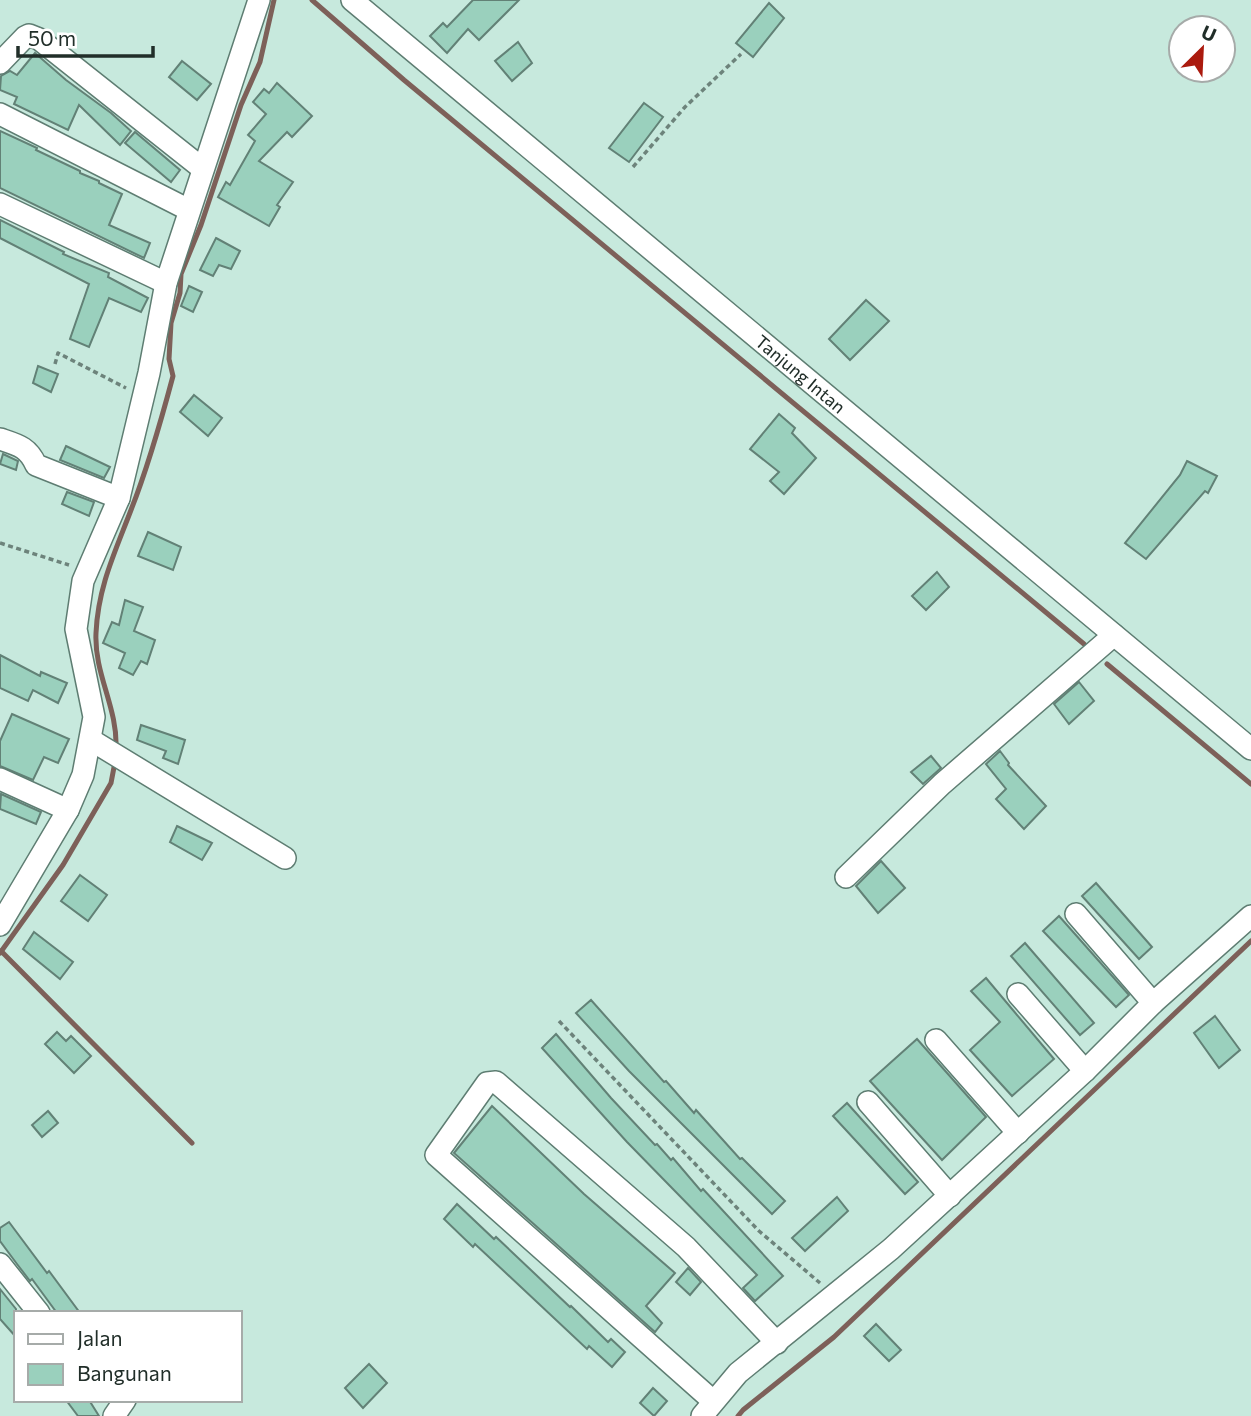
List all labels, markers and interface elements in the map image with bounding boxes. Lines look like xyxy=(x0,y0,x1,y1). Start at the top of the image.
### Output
scale bar xyxy=(18,14,152,58)
north arrow xyxy=(1167,14,1237,84)
text: U xyxy=(1198,20,1220,46)
text: 50 m xyxy=(28,25,76,50)
street label: Tanjung Intan xyxy=(751,330,850,418)
legend xyxy=(14,1311,242,1402)
text: Jalan xyxy=(77,1325,122,1350)
text: Bangunan xyxy=(77,1360,172,1385)

